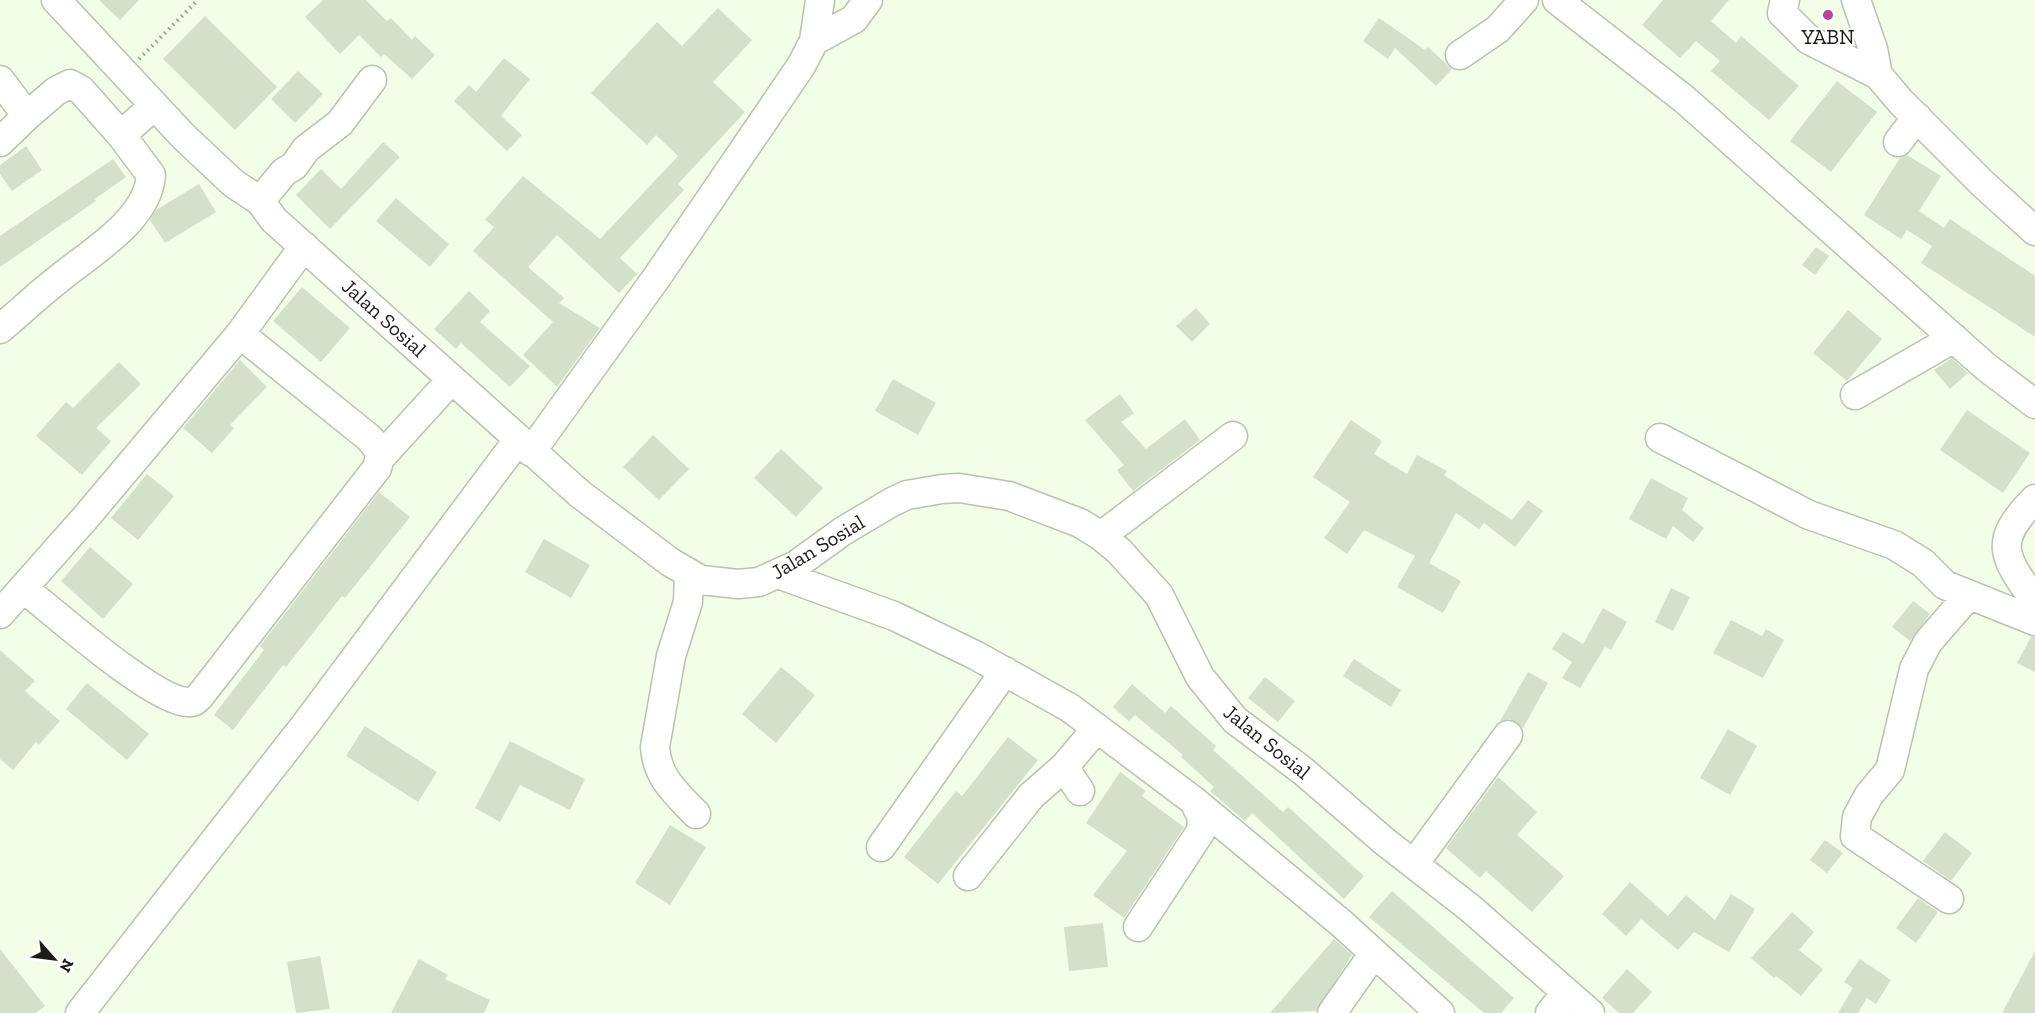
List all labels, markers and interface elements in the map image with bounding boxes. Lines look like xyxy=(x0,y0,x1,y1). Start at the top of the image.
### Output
marker: YABN xyxy=(1821,8,1835,22)
place label: YABN xyxy=(1800,24,1855,49)
street label: Jalan Sosial xyxy=(337,273,432,362)
street label: Jalan Sosial xyxy=(767,509,869,584)
street label: Jalan Sosial xyxy=(1219,699,1316,784)
north arrow xyxy=(24,929,84,989)
text: N xyxy=(56,956,78,976)

